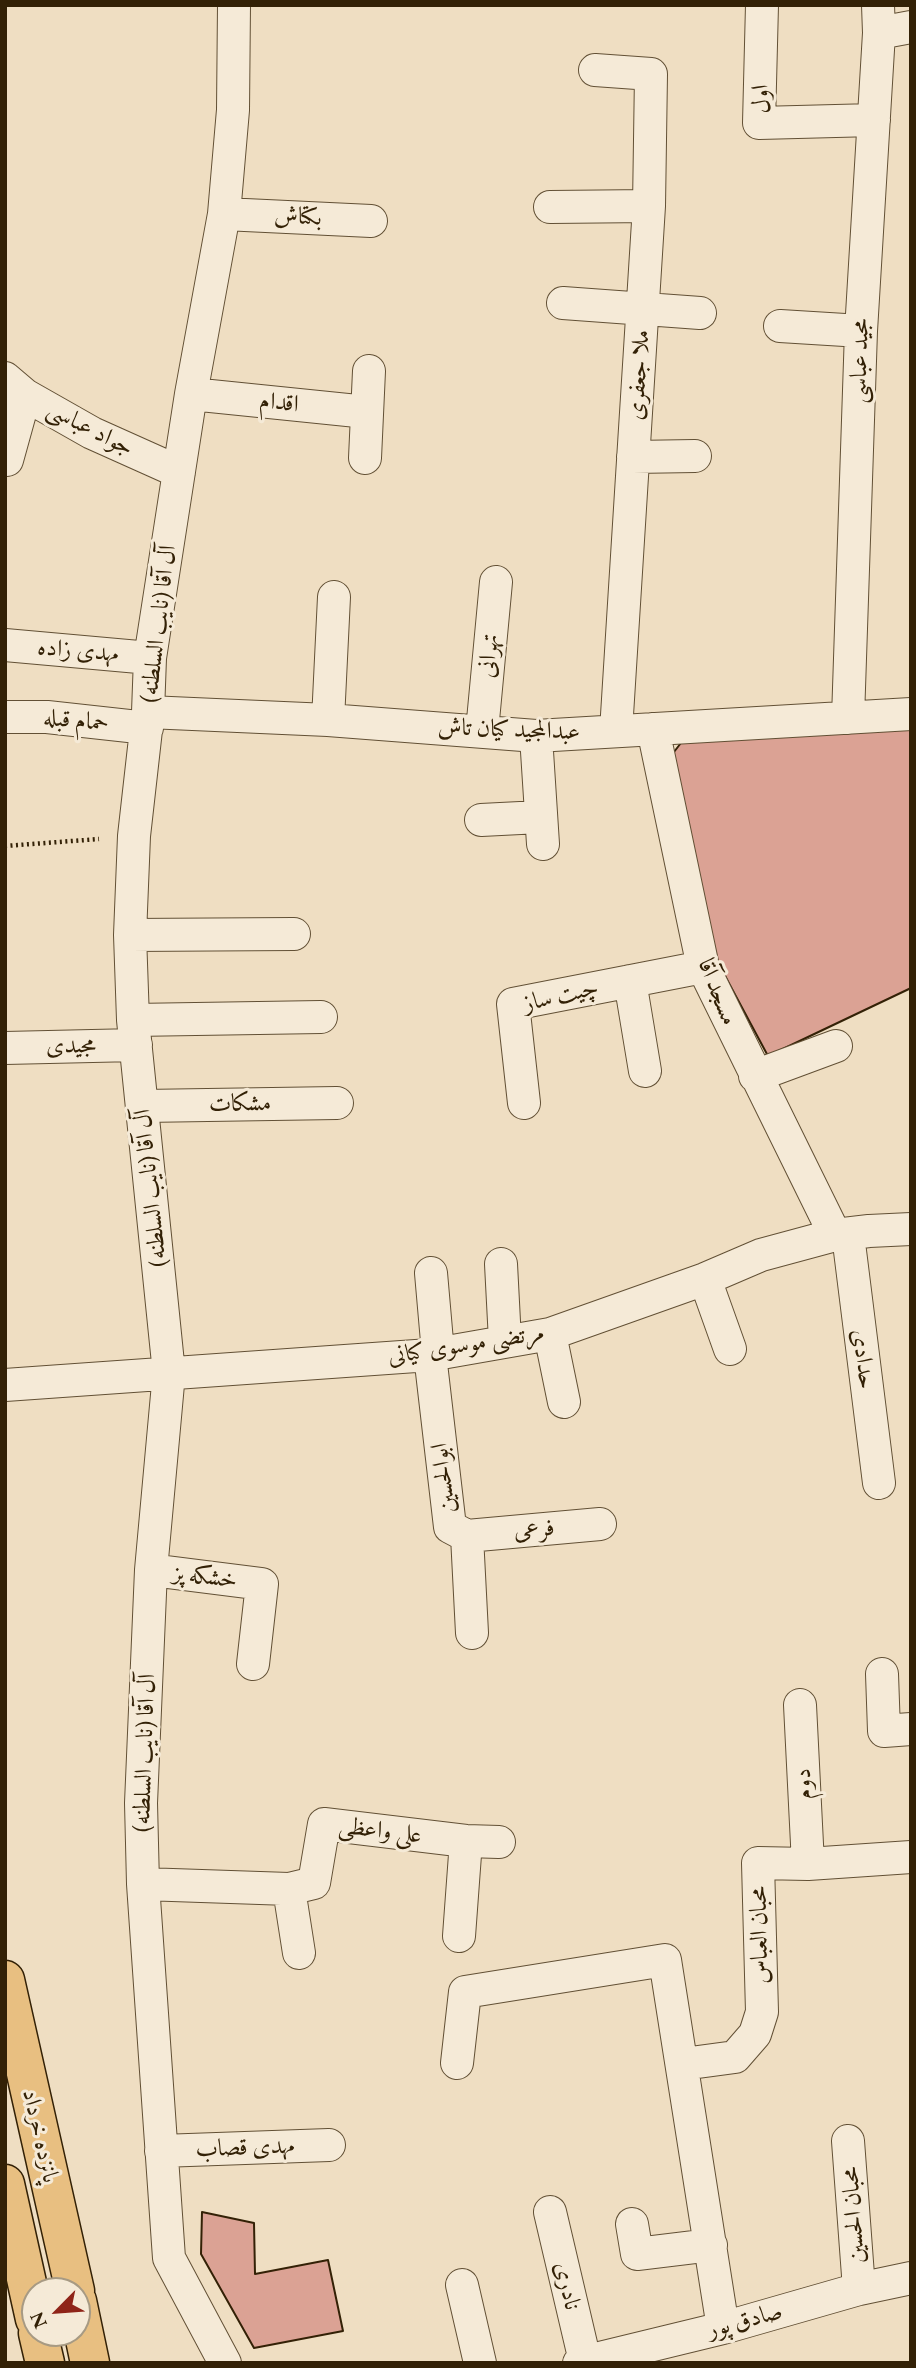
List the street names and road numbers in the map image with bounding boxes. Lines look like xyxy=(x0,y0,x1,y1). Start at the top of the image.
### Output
street label: اول xyxy=(747,83,777,115)
street label: بکتاش xyxy=(273,201,323,233)
street label: مجید عباسی xyxy=(844,318,876,404)
street label: ملا جعفری xyxy=(621,329,657,421)
street label: اقدام xyxy=(258,387,300,419)
street label: جواد عباسی xyxy=(42,395,138,463)
street label: آل آقا (نایب السلطنه) xyxy=(135,544,183,704)
street label: مهدی زاده xyxy=(36,633,120,669)
street label: تهرانی xyxy=(472,633,506,679)
street label: حمام قبله xyxy=(42,704,110,738)
street label: عبدالمجید کیان تاش xyxy=(437,713,581,747)
street label: مسجد آقا xyxy=(691,954,743,1030)
street label: چیت ساز xyxy=(521,973,601,1019)
street label: مجیدی xyxy=(46,1031,96,1061)
street label: مشکات xyxy=(209,1089,271,1119)
street label: آل آقا (نایب السلطنه) xyxy=(128,1108,174,1268)
street label: مرتضی موسوی کیانی xyxy=(386,1318,546,1372)
street label: حدادی xyxy=(845,1327,881,1391)
street label: ابوالحسین xyxy=(425,1441,463,1515)
street label: فرعی xyxy=(512,1514,556,1546)
street label: خشکه پز xyxy=(171,1559,239,1595)
street label: آل آقا (نایب السلطنه) xyxy=(128,1673,162,1833)
street label: دوم xyxy=(789,1768,819,1800)
street label: علی واعظی xyxy=(337,1812,423,1850)
street label: محبان العباس xyxy=(745,1886,775,1984)
street label: پانزده خرداد xyxy=(15,2086,65,2186)
street label: مهدی قصاب xyxy=(195,2132,295,2164)
street label: محبان الحسین xyxy=(836,2166,872,2264)
street label: نادری xyxy=(547,2259,587,2313)
street label: صادق پور xyxy=(704,2297,786,2345)

